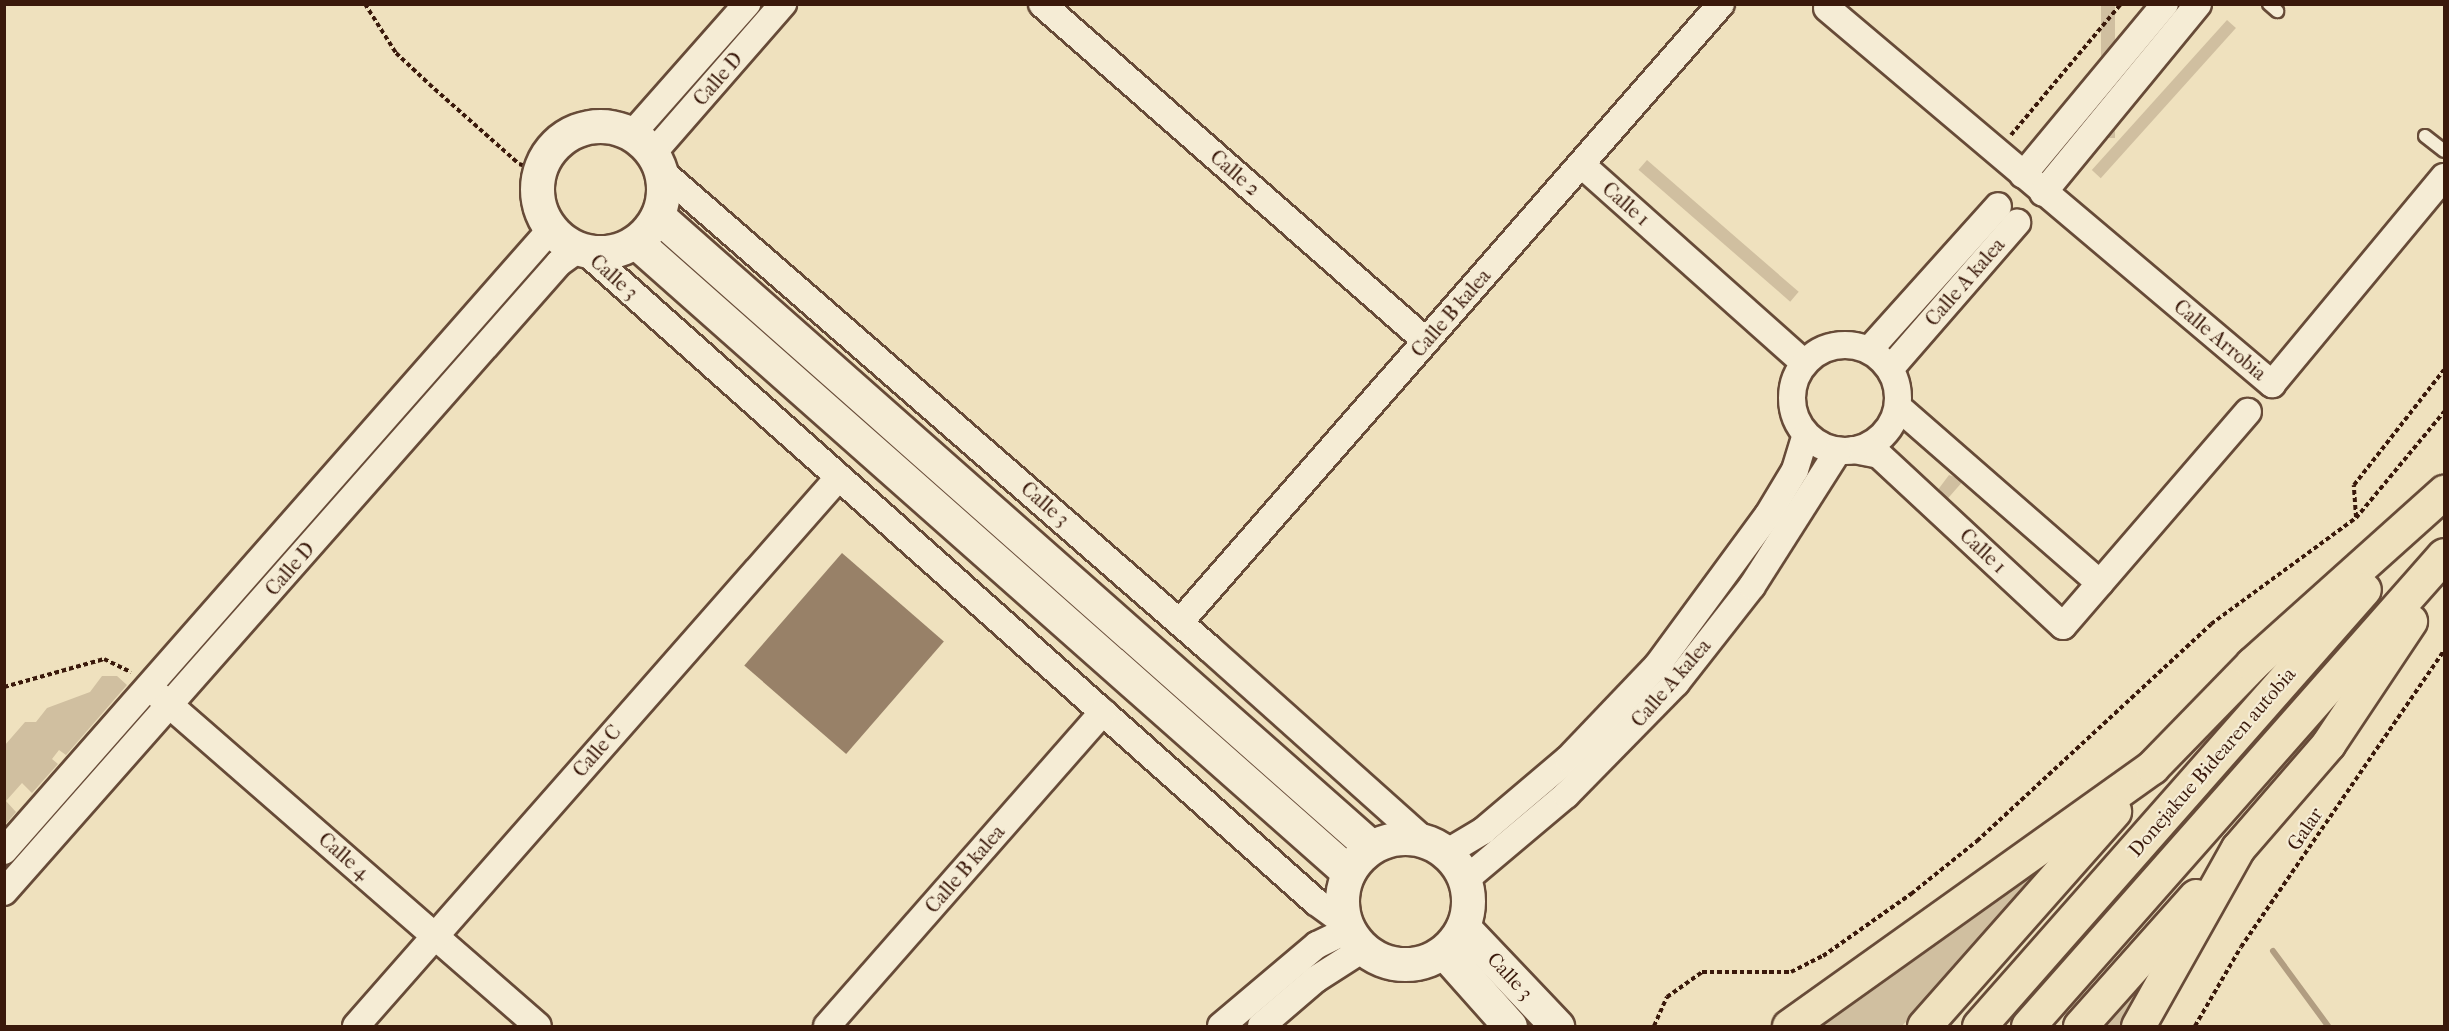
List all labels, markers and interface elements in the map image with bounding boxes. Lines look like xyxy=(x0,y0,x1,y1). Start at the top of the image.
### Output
street label: Calle D xyxy=(688,47,748,111)
street label: Calle 2 xyxy=(1205,145,1265,201)
street label: Calle 1 xyxy=(1597,177,1655,231)
street label: Calle A kalea xyxy=(1920,233,2010,331)
street label: Calle 3 xyxy=(585,249,643,305)
street label: Calle B kalea xyxy=(1406,264,1496,362)
street label: Calle Arrobia xyxy=(2169,294,2271,386)
street label: Calle 3 xyxy=(1016,477,1074,531)
street label: Calle 1 xyxy=(1955,523,2011,579)
street label: Calle D xyxy=(260,537,320,601)
street label: Calle A kalea xyxy=(1626,634,1716,732)
street label: Donejakue Bidearen autobia xyxy=(2123,662,2301,862)
street label: Calle C xyxy=(568,720,626,782)
street label: Galar xyxy=(2282,803,2328,855)
street label: Calle B kalea xyxy=(920,820,1010,918)
street label: Calle 4 xyxy=(314,827,374,885)
street label: Calle 3 xyxy=(1482,947,1538,1005)

